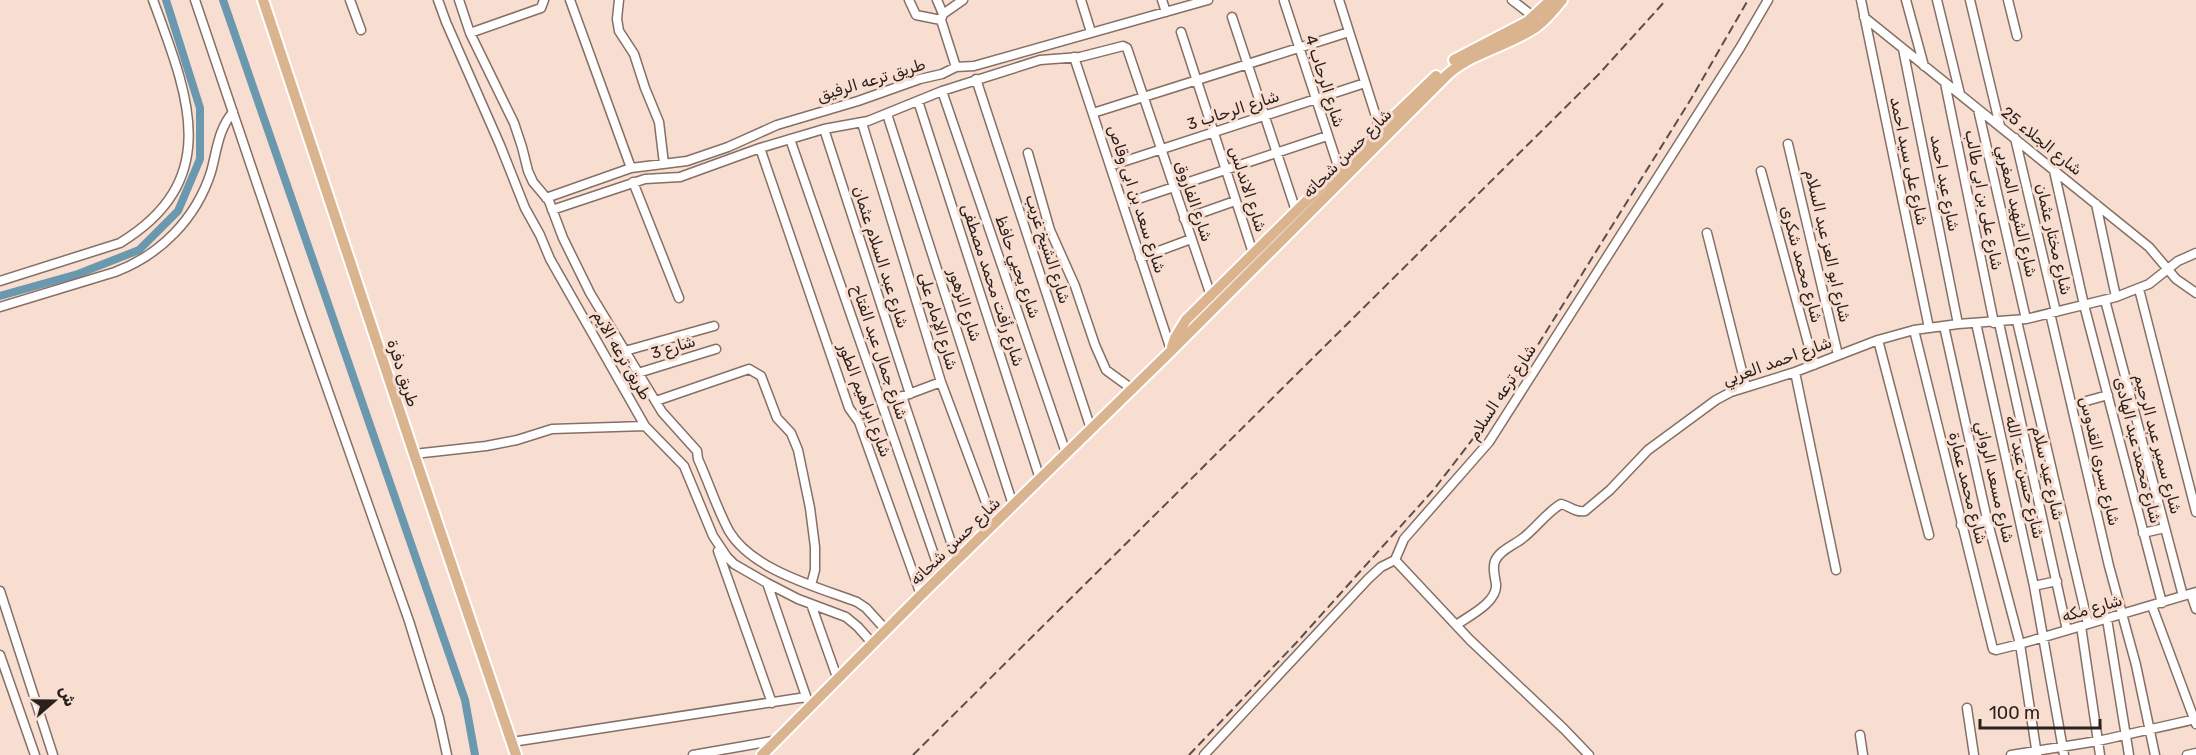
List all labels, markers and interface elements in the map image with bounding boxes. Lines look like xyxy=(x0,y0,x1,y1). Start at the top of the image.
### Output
street label: شارع الرحاب 4 xyxy=(1299,32,1349,130)
street label: طريق ترعه الرفيق xyxy=(814,54,928,107)
street label: شارع الرحاب 3 xyxy=(1185,86,1282,136)
street label: شارع على سيد احمد xyxy=(1884,95,1932,227)
street label: شارع الجلاء 25 xyxy=(1997,103,2086,181)
street label: شارع حسن شحاته xyxy=(1298,104,1397,203)
street label: شارع سعد بن ابى وقاص xyxy=(1102,122,1170,276)
street label: شارع على بن ابى طالب xyxy=(1959,128,2007,272)
street label: شارع عيد احمد xyxy=(1924,133,1964,233)
street label: شارع الشهيد المغربي xyxy=(1990,143,2041,280)
street label: شارع الاندلس xyxy=(1223,144,1271,235)
street label: شارع الفاروق xyxy=(1169,158,1217,245)
street label: شارع ابو العز عبد السلام xyxy=(1799,168,1855,325)
street label: شارع مختار عثمان xyxy=(2030,181,2076,297)
street label: شارع عبد السلام عثمان xyxy=(847,183,913,331)
street label: شارع الشيخ غريب xyxy=(1019,192,1075,307)
street label: شارع رأفت محمد مصطفى xyxy=(956,201,1028,369)
street label: شارع محمد شكرى xyxy=(1775,203,1827,325)
street label: شارع يحيي حافظ xyxy=(989,213,1044,322)
street label: شارع الزهور xyxy=(942,265,986,345)
street label: شارع الإمام على xyxy=(912,270,962,373)
street label: شارع جمال عبد الفتاح xyxy=(846,282,912,423)
street label: طريق ترعه الآيم xyxy=(588,307,655,404)
street label: شارع 3 xyxy=(648,331,698,365)
street label: شارع احمد العربي xyxy=(1720,332,1835,392)
street label: طريق دفرة xyxy=(382,337,423,409)
street label: شارع ابراهيم الطور xyxy=(832,339,895,460)
street label: شارع ترعه السلام xyxy=(1464,341,1542,445)
street label: شارع سمير عبد الرحيم xyxy=(2128,372,2186,517)
street label: شارع محمد عبد الهادى xyxy=(2109,375,2165,526)
street label: شارع يسرى القدوس xyxy=(2074,395,2124,528)
street label: شارع حسن عبد الله xyxy=(2000,414,2048,541)
street label: شارع مسعد الرواني xyxy=(1969,419,2018,546)
street label: شارع عيد سلام xyxy=(2026,424,2068,522)
street label: شارع محمد عمارة xyxy=(1943,430,1991,547)
street label: شارع حسن شحاته xyxy=(906,493,1006,590)
street label: شارع مكه xyxy=(2060,590,2125,628)
north arrow xyxy=(24,671,84,731)
text: ش xyxy=(55,683,80,709)
scale bar xyxy=(1980,692,2100,730)
text: 100 m xyxy=(1989,702,2040,724)

